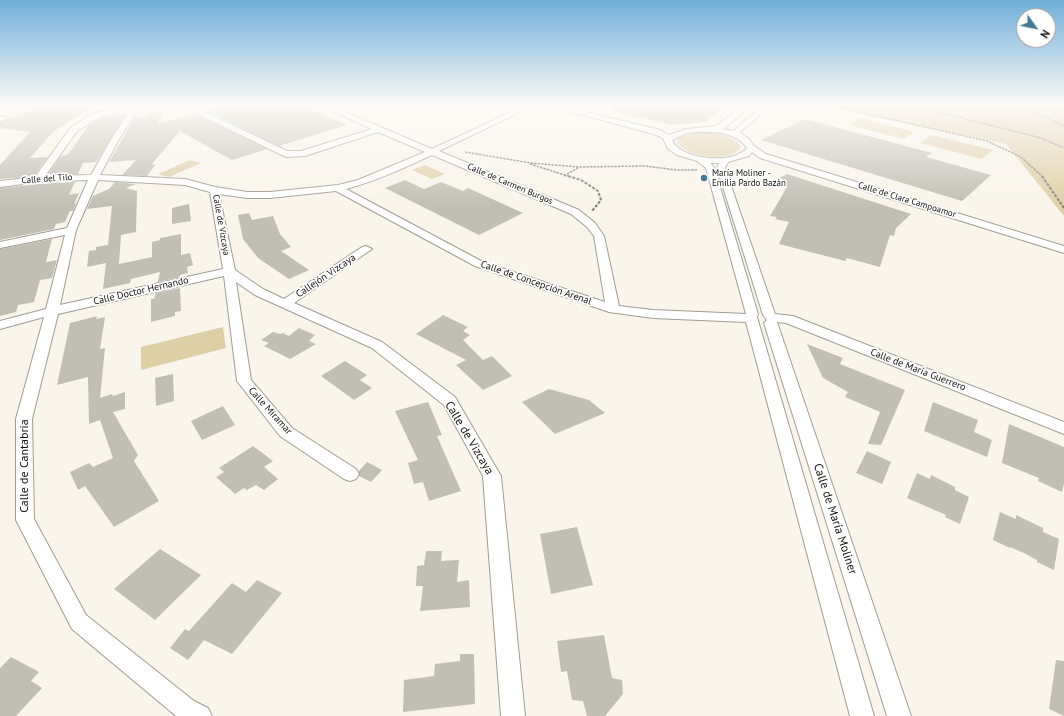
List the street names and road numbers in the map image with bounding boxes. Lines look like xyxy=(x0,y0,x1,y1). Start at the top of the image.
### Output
street label: Calle de Carmen Burgos xyxy=(466,161,554,207)
street label: Calle del Tilo xyxy=(21,172,73,186)
street label: Calle de Clara Campoamor xyxy=(857,180,957,220)
street label: Calle de Vizcaya xyxy=(210,193,232,257)
street label: Callejón Vizcaya xyxy=(294,252,358,300)
street label: Calle de Concepción Arenal xyxy=(479,258,593,308)
street label: Calle Doctor Hernando xyxy=(92,274,190,308)
street label: Calle de María Guerrero xyxy=(869,346,967,394)
street label: Calle Miramar xyxy=(246,385,294,437)
street label: Calle de Vizcaya xyxy=(442,399,496,477)
street label: Calle de Cantabria xyxy=(18,419,32,513)
street label: Calle de María Moliner xyxy=(810,462,860,576)

